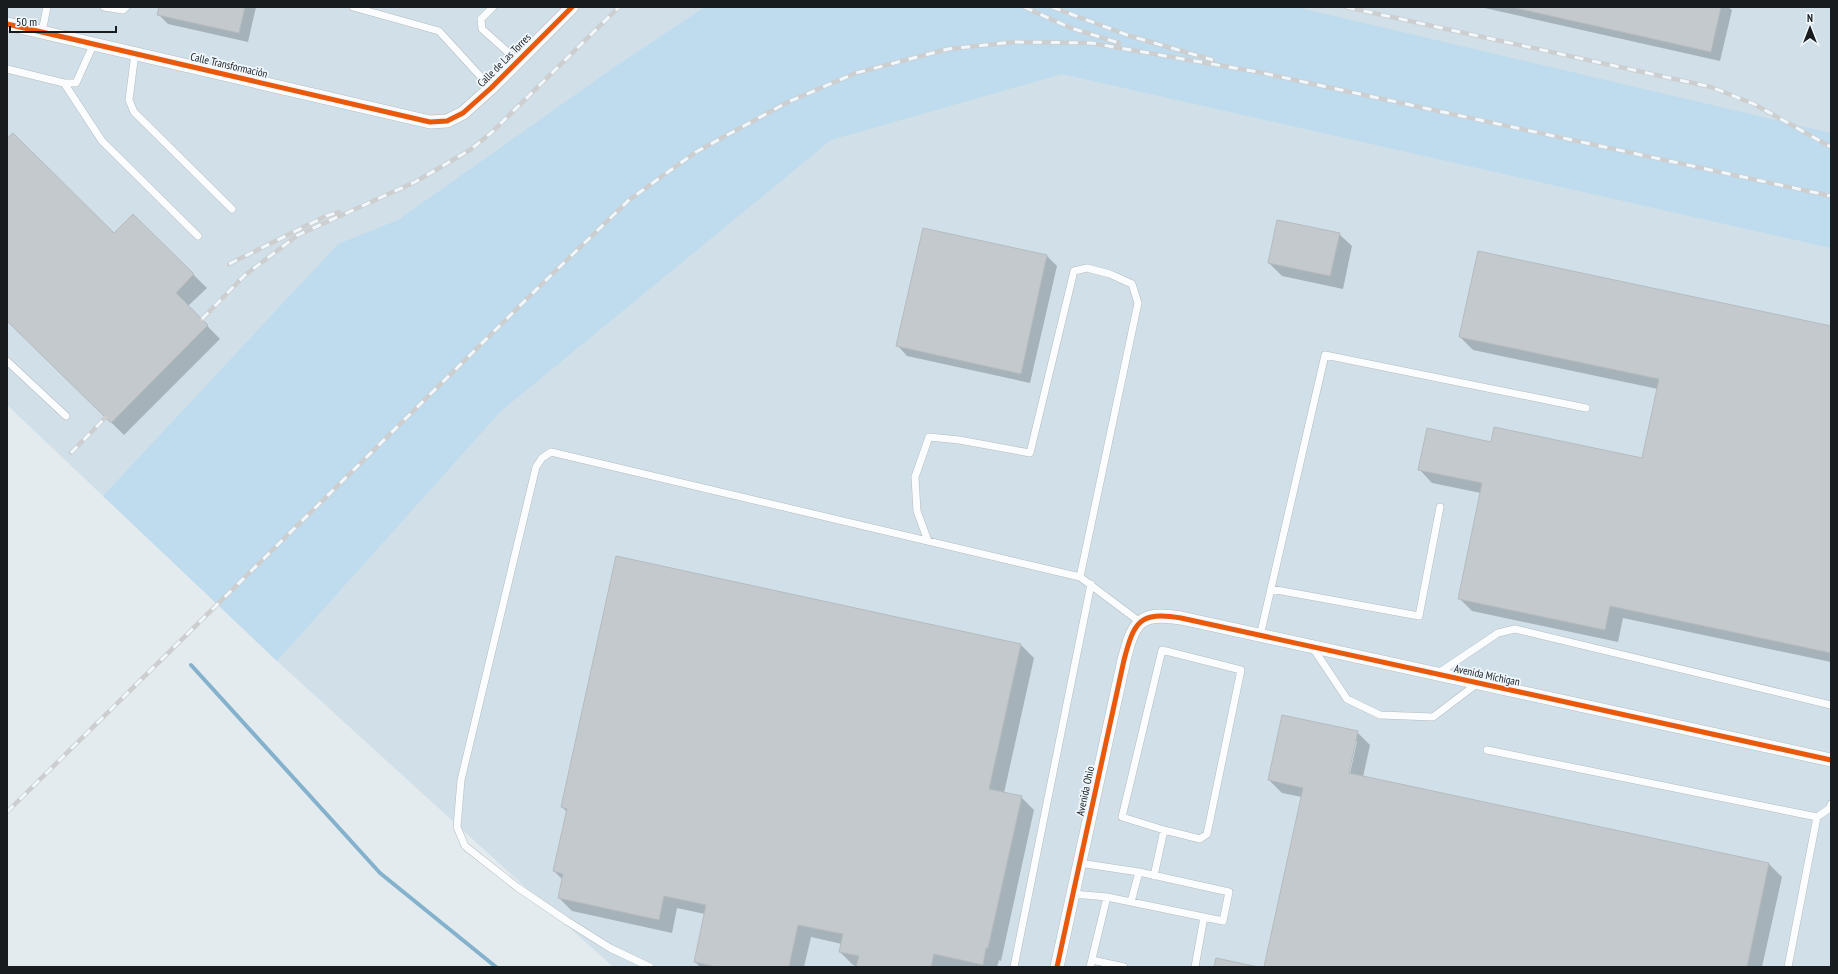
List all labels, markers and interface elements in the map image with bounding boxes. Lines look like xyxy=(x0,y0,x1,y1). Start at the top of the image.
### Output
scale bar xyxy=(10,8,116,34)
north arrow xyxy=(1790,8,1830,48)
text: N xyxy=(1807,11,1813,25)
text: 50 m xyxy=(16,14,37,29)
street label: Calle de Las Torres xyxy=(474,30,534,90)
street label: Calle Transformación xyxy=(189,49,269,81)
street label: Avenida Míchigan xyxy=(1453,661,1521,689)
street label: Avenida Ohio xyxy=(1073,765,1097,817)

